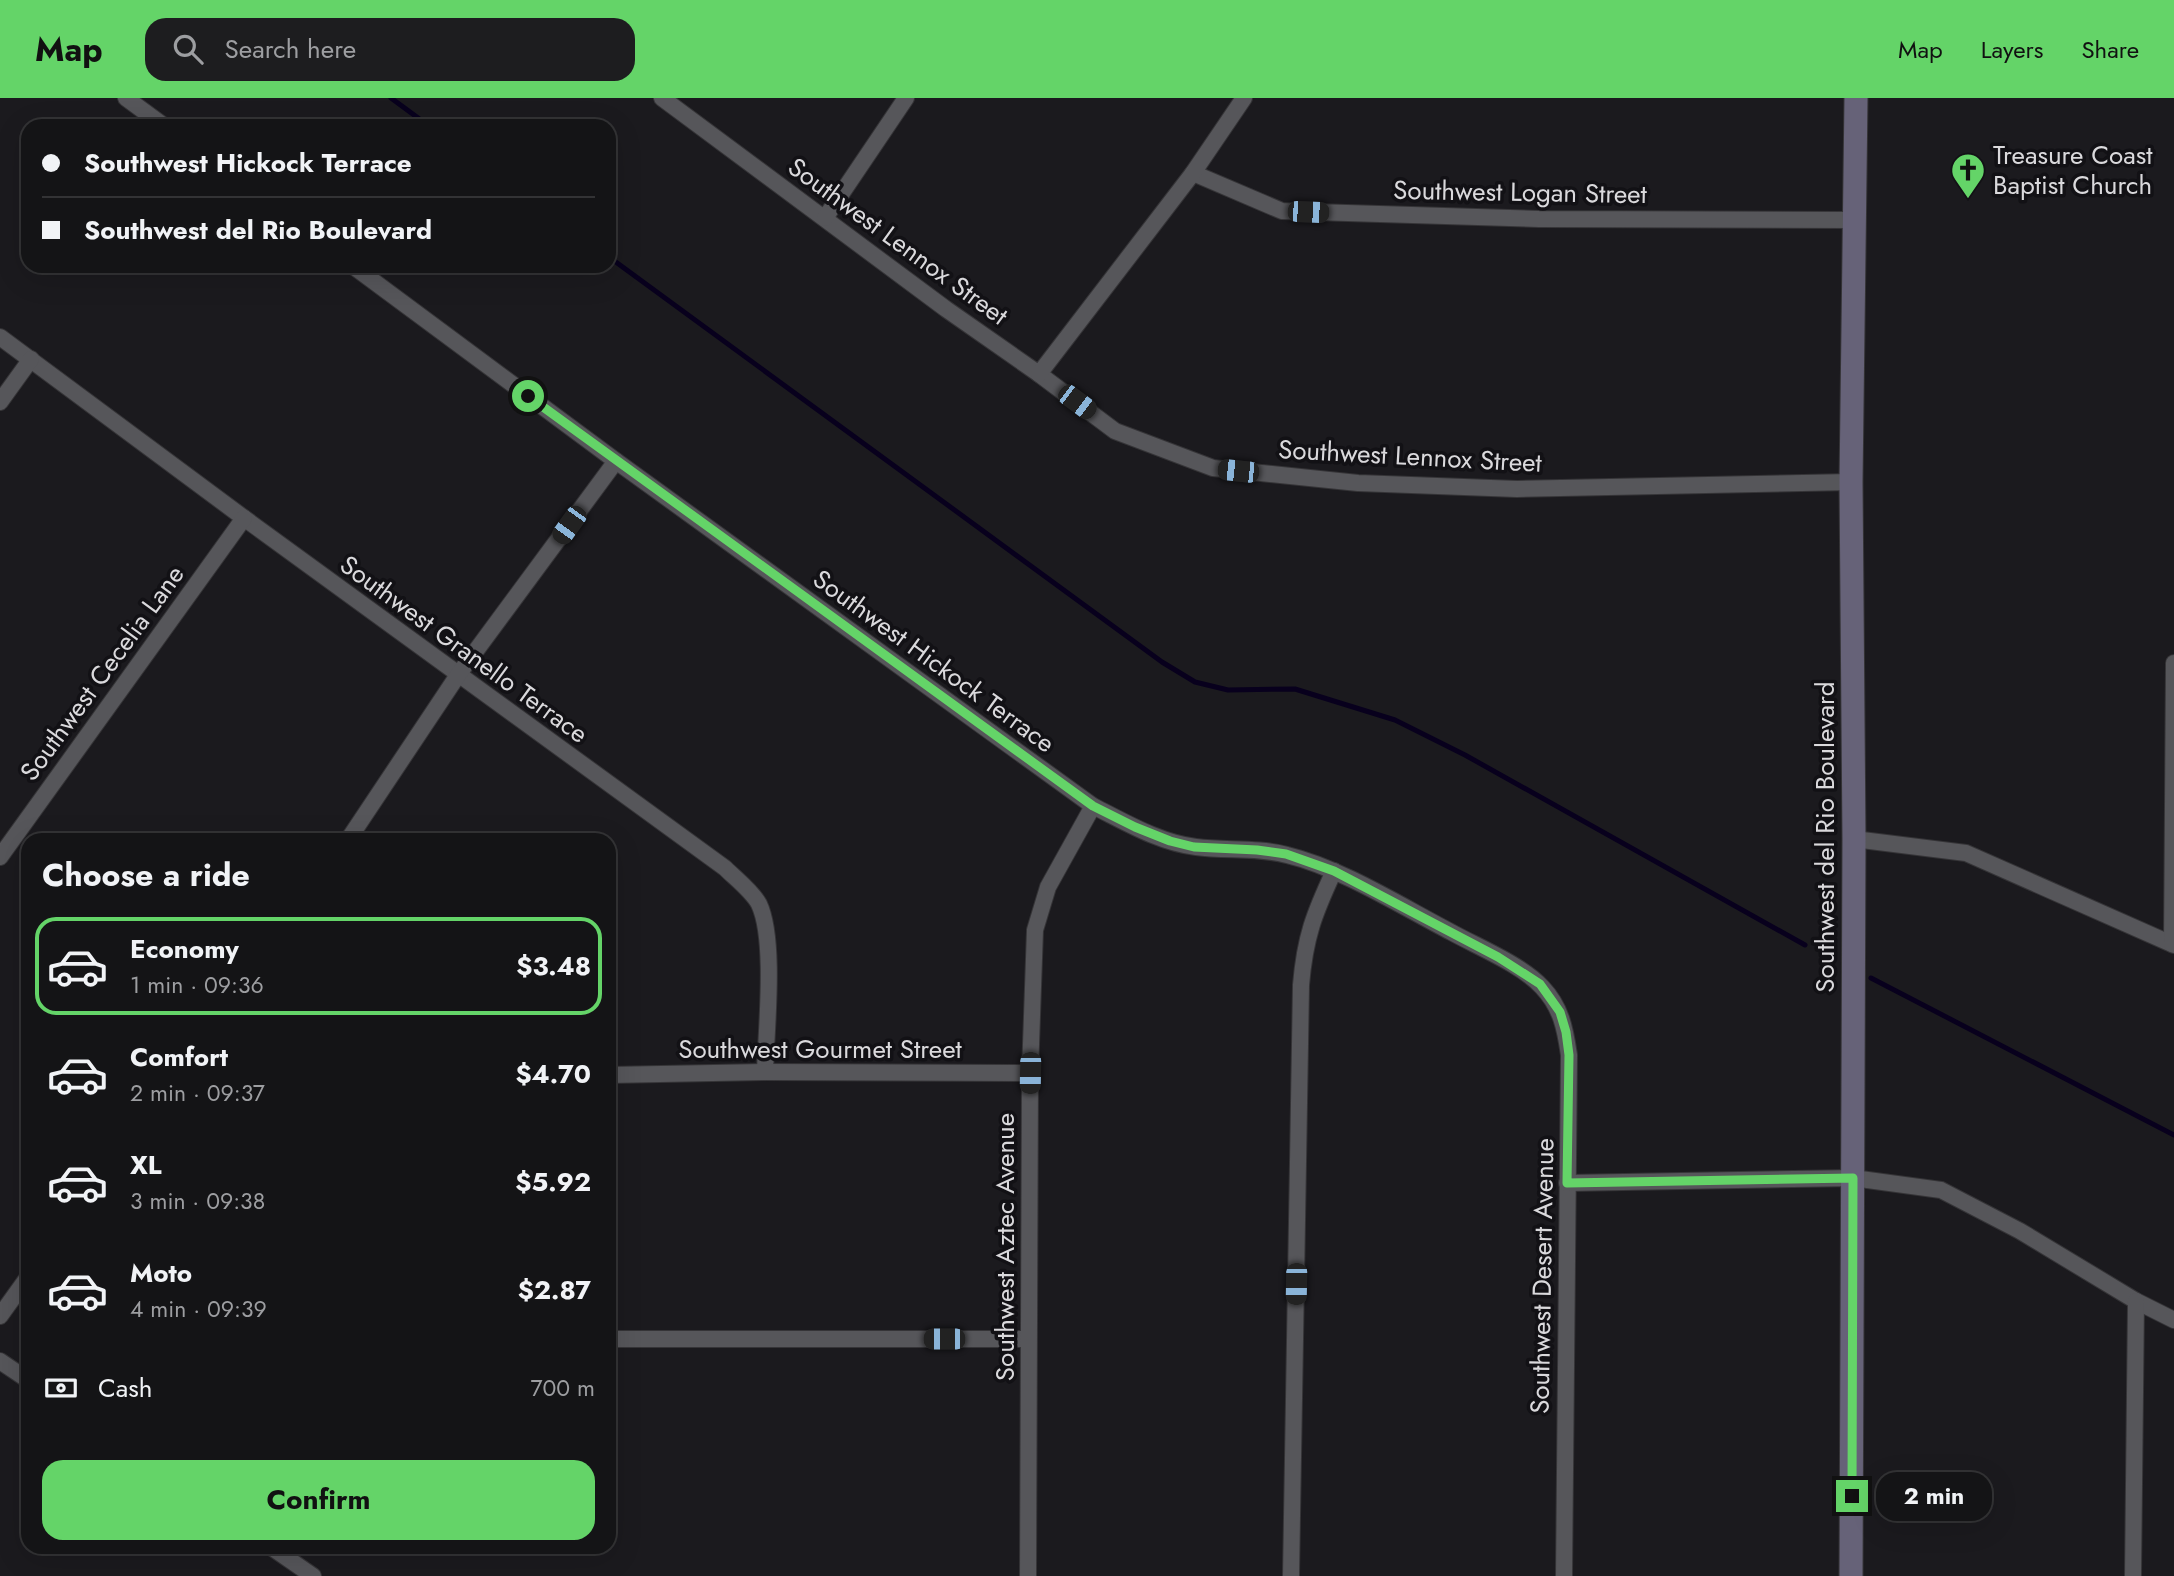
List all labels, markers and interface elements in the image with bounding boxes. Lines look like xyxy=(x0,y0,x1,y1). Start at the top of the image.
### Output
search box xyxy=(145,18,635,81)
text: Map xyxy=(35,26,103,73)
icon: search xyxy=(169,30,207,68)
text: Search here xyxy=(225,30,356,68)
text: Map xyxy=(1898,32,1943,67)
text: Layers xyxy=(1981,32,2043,67)
text: Share xyxy=(2081,32,2139,67)
place label: Treasure Coast Baptist Church xyxy=(1993,136,2153,204)
text: Southwest Hickock Terrace xyxy=(84,144,412,182)
street label: Southwest Lennox Street xyxy=(780,148,1017,334)
church icon: Treasure Coast Baptist Church xyxy=(1949,151,1987,200)
street label: Southwest Logan Street xyxy=(1393,171,1648,213)
car xyxy=(1287,201,1330,223)
text: Southwest del Rio Boulevard xyxy=(84,211,432,249)
route start xyxy=(512,380,544,412)
car xyxy=(1054,381,1101,423)
street label: Southwest Lennox Street xyxy=(1277,430,1544,482)
car xyxy=(1217,458,1260,484)
car xyxy=(549,502,590,548)
street label: Southwest Granello Terrace xyxy=(332,546,596,752)
street label: Southwest Cecelia Lane xyxy=(11,557,193,789)
street label: Southwest Hickock Terrace xyxy=(805,560,1063,762)
street label: Southwest del Rio Boulevard xyxy=(1806,681,1844,993)
text: Choose a ride xyxy=(42,852,250,898)
text: Economy xyxy=(130,930,239,968)
icon: car xyxy=(46,935,109,998)
text: $3.48 xyxy=(516,947,591,985)
text: 1 min · 09:36 xyxy=(130,968,264,1002)
street label: Southwest Gourmet Street xyxy=(678,1030,963,1068)
text: Comfort xyxy=(130,1038,228,1076)
icon: car xyxy=(46,1043,109,1106)
car xyxy=(1020,1052,1041,1094)
text: $4.70 xyxy=(515,1055,591,1093)
text: 2 min · 09:37 xyxy=(130,1076,265,1110)
street label: Southwest Aztec Avenue xyxy=(986,1113,1024,1381)
street label: Southwest Desert Avenue xyxy=(1521,1138,1563,1414)
text: XL xyxy=(130,1146,162,1184)
icon: car xyxy=(46,1151,109,1214)
text: $5.92 xyxy=(515,1163,591,1201)
text: 3 min · 09:38 xyxy=(130,1184,265,1218)
text: Moto xyxy=(130,1254,192,1292)
icon: car xyxy=(46,1259,109,1322)
car xyxy=(1286,1263,1307,1305)
text: $2.87 xyxy=(518,1271,591,1309)
text: 4 min · 09:39 xyxy=(130,1292,267,1326)
car xyxy=(924,1329,966,1350)
icon: cash xyxy=(42,1369,80,1407)
text: Cash xyxy=(98,1369,152,1407)
text: 700 m xyxy=(530,1371,595,1405)
button: Confirm xyxy=(42,1460,595,1540)
callout: 2 min xyxy=(1876,1472,1992,1520)
text: 2 min xyxy=(1904,1479,1964,1513)
route end xyxy=(1836,1480,1868,1512)

